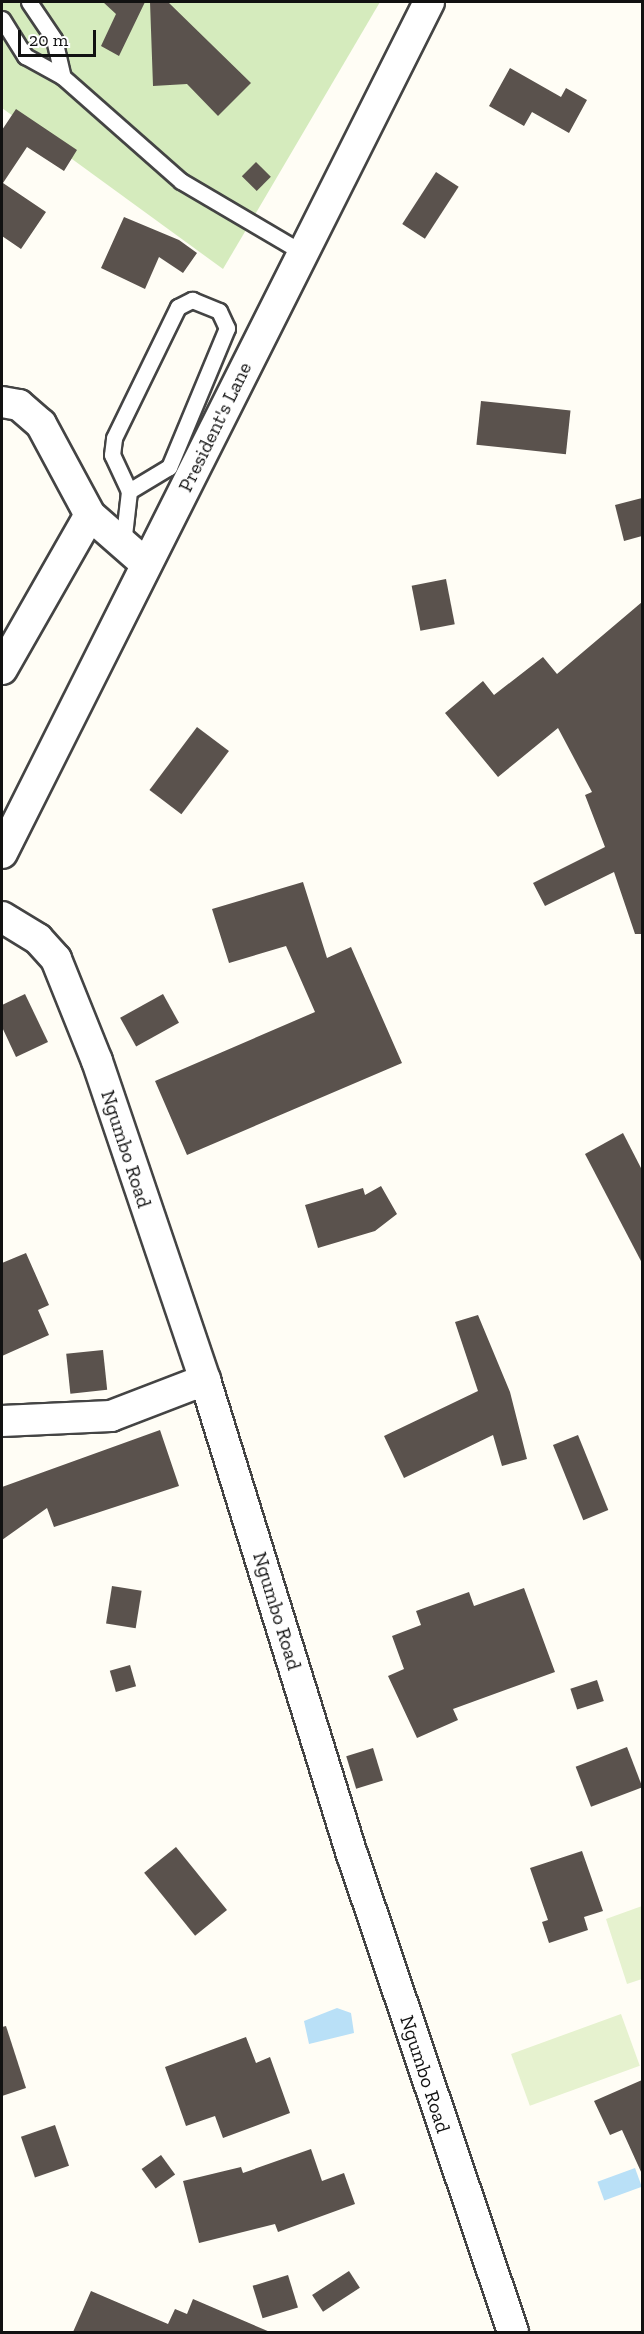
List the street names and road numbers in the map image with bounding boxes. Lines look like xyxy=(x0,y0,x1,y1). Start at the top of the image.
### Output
street label: President's Lane xyxy=(173,358,257,496)
street label: Ngumbo Road xyxy=(96,1087,156,1211)
street label: Ngumbo Road xyxy=(248,1549,306,1673)
street label: Ngumbo Road xyxy=(395,2012,455,2136)

